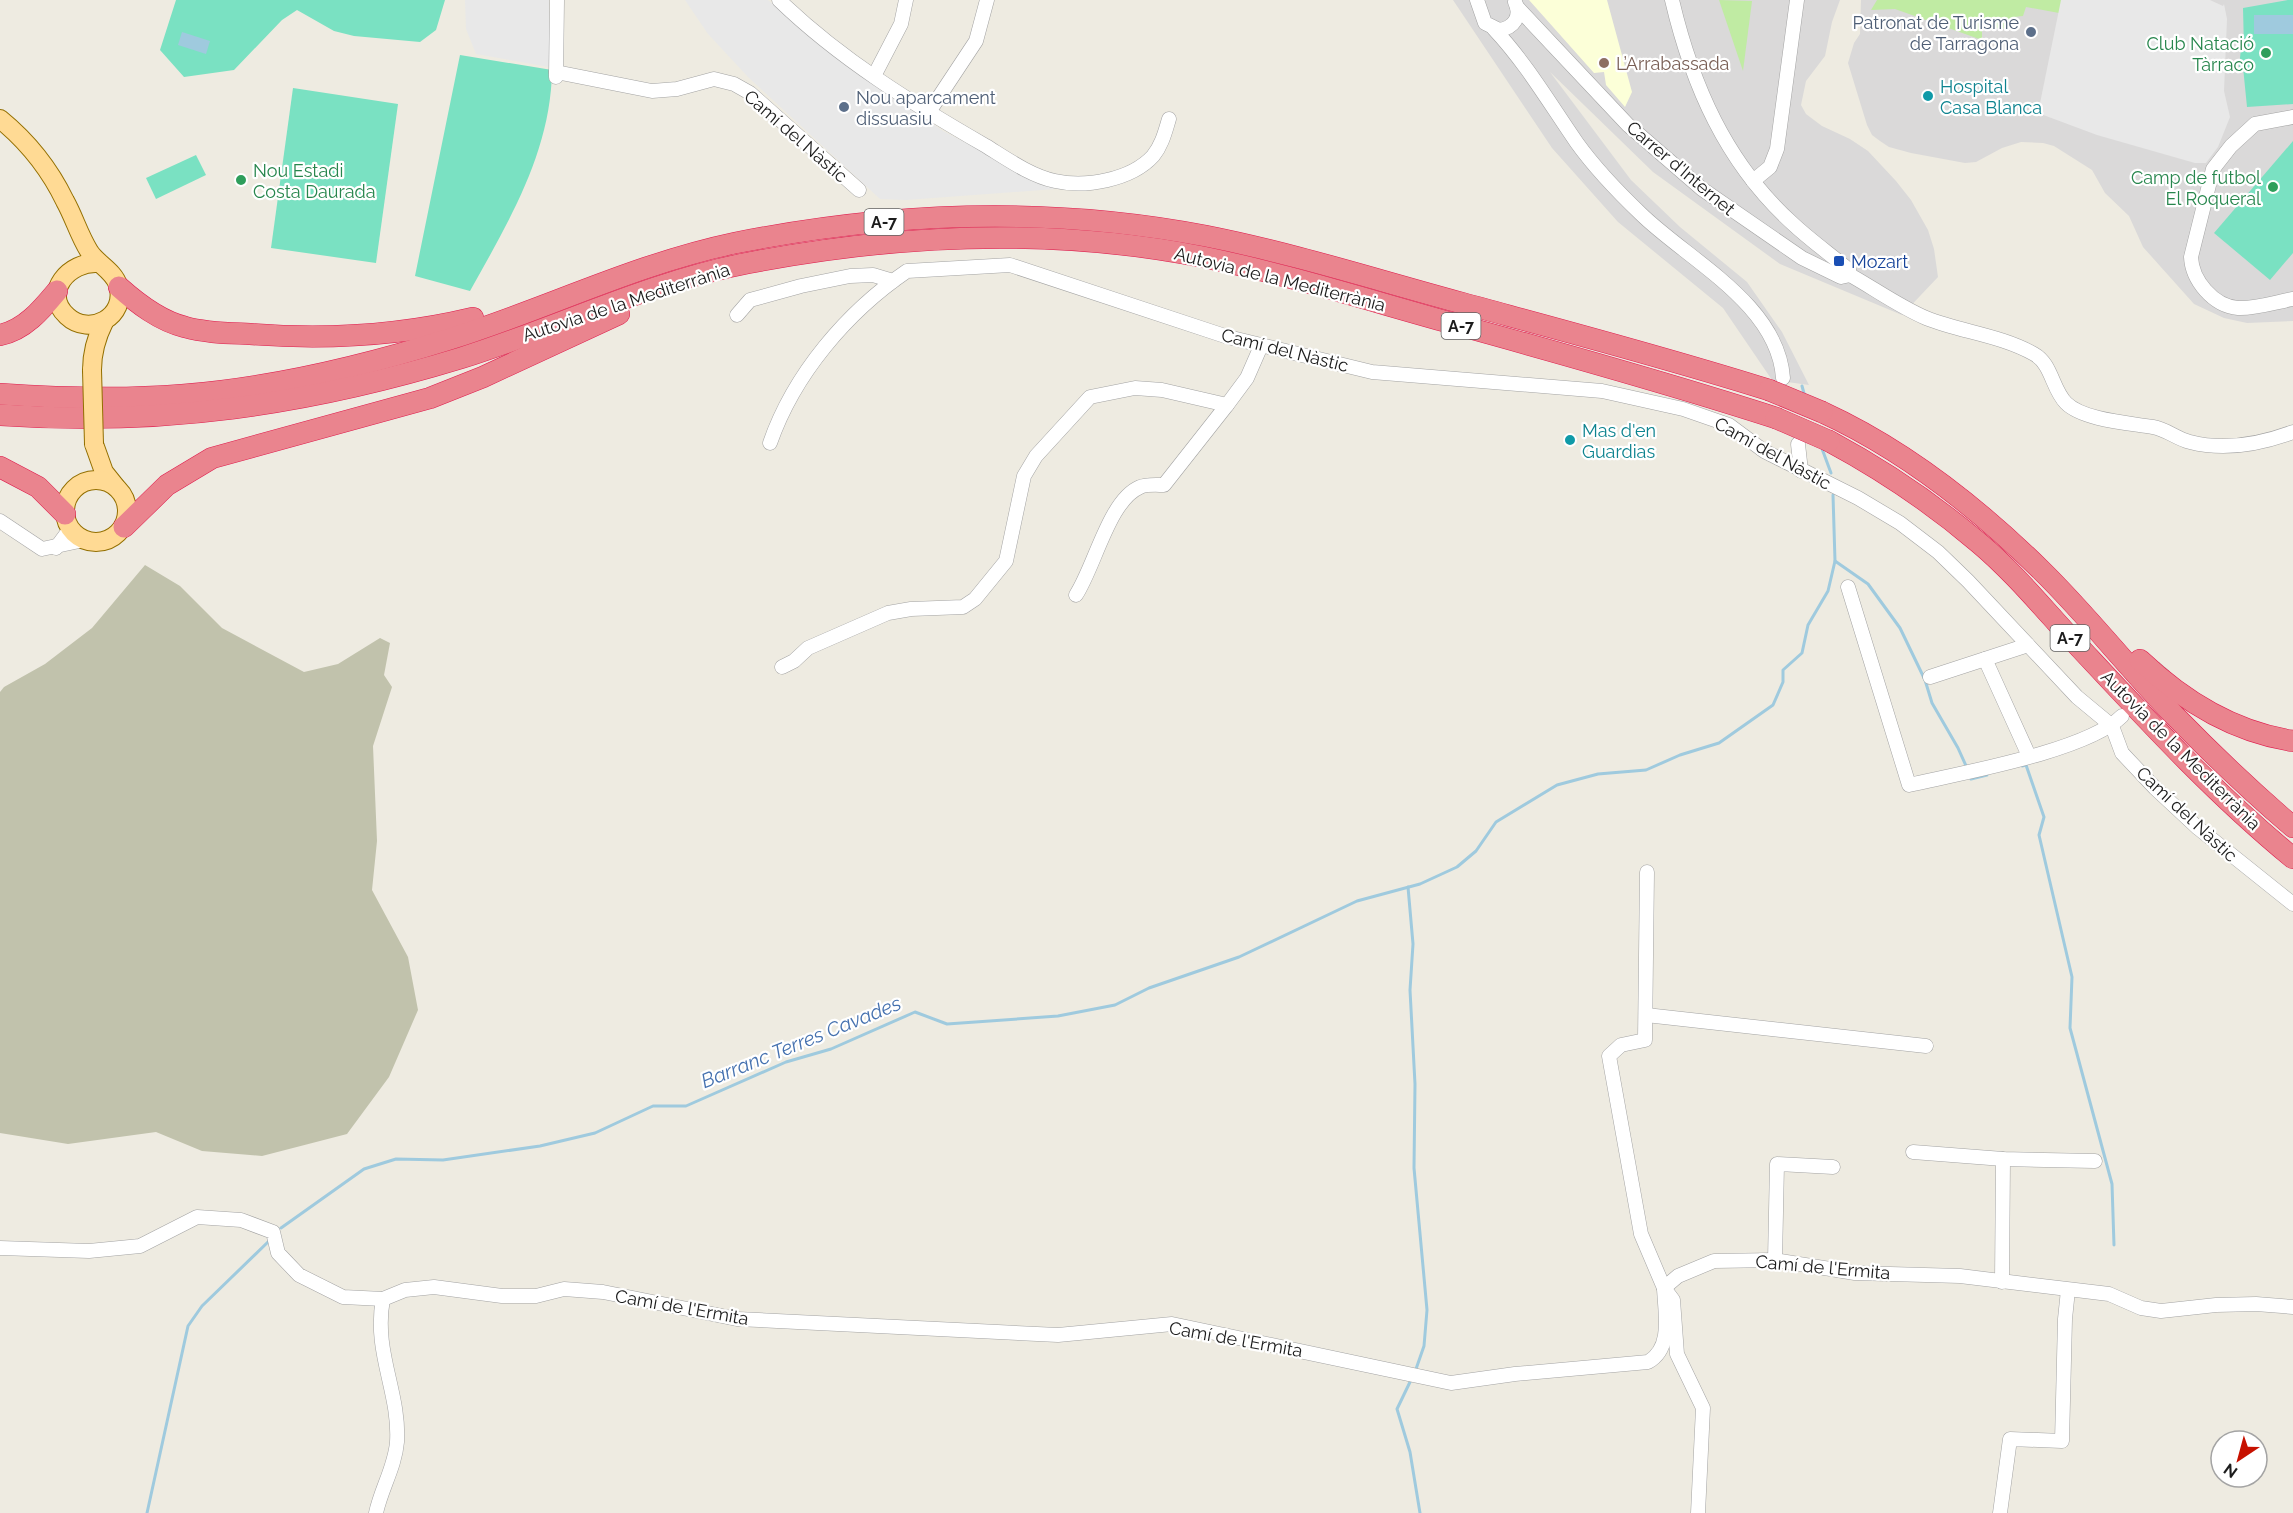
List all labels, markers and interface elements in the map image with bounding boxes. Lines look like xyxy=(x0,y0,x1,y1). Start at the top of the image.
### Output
place label: Patronat de Turisme de Tarragona xyxy=(1853,12,2019,54)
marker: Patronat de Turisme de Tarragona xyxy=(2024,25,2038,39)
place label: Club Natació Tàrraco xyxy=(2146,33,2254,75)
marker: Club Natació Tàrraco xyxy=(2259,46,2273,60)
place label: L’Arrabassada xyxy=(1616,53,1729,74)
marker: L’Arrabassada xyxy=(1597,56,1611,70)
place label: Hospital Casa Blanca xyxy=(1940,76,2042,118)
street label: Camí del Nàstic xyxy=(740,85,852,187)
place label: Nou aparcament dissuasiu xyxy=(856,87,996,129)
marker: Hospital Casa Blanca xyxy=(1921,89,1935,103)
marker: Nou aparcament dissuasiu xyxy=(837,100,851,114)
street label: Carrer d'Internet xyxy=(1623,117,1739,219)
place label: Nou Estadi Costa Daurada xyxy=(253,160,376,202)
place label: Camp de futbol El Roqueral xyxy=(2131,167,2261,209)
marker: Nou Estadi Costa Daurada xyxy=(234,173,248,187)
marker: Camp de futbol El Roqueral xyxy=(2266,180,2280,194)
road number: A-7 xyxy=(864,209,904,235)
street label: Autovia de la Mediterrània xyxy=(1172,243,1388,315)
place label: Mozart xyxy=(1851,251,1908,272)
marker: Mozart xyxy=(1832,254,1846,268)
street label: Autovia de la Mediterrània xyxy=(520,259,732,345)
road number: A-7 xyxy=(1442,313,1480,339)
street label: Camí del Nàstic xyxy=(1219,324,1351,376)
street label: Camí del Nàstic xyxy=(1711,412,1835,494)
place label: Mas d'en Guardias xyxy=(1582,420,1656,462)
marker: Mas d'en Guardias xyxy=(1563,433,1577,447)
road number: A-7 xyxy=(2050,625,2090,651)
street label: Autovia de la Mediterrània xyxy=(2097,666,2265,834)
street label: Camí del Nàstic xyxy=(2132,762,2242,866)
water label: Barranc Terres Cavades xyxy=(697,991,905,1093)
street label: Camí de l'Ermita xyxy=(1755,1251,1891,1283)
street label: Camí de l'Ermita xyxy=(614,1285,750,1329)
street label: Camí de l'Ermita xyxy=(1168,1317,1304,1361)
north arrow xyxy=(2209,1429,2269,1489)
text: N xyxy=(2220,1459,2241,1482)

